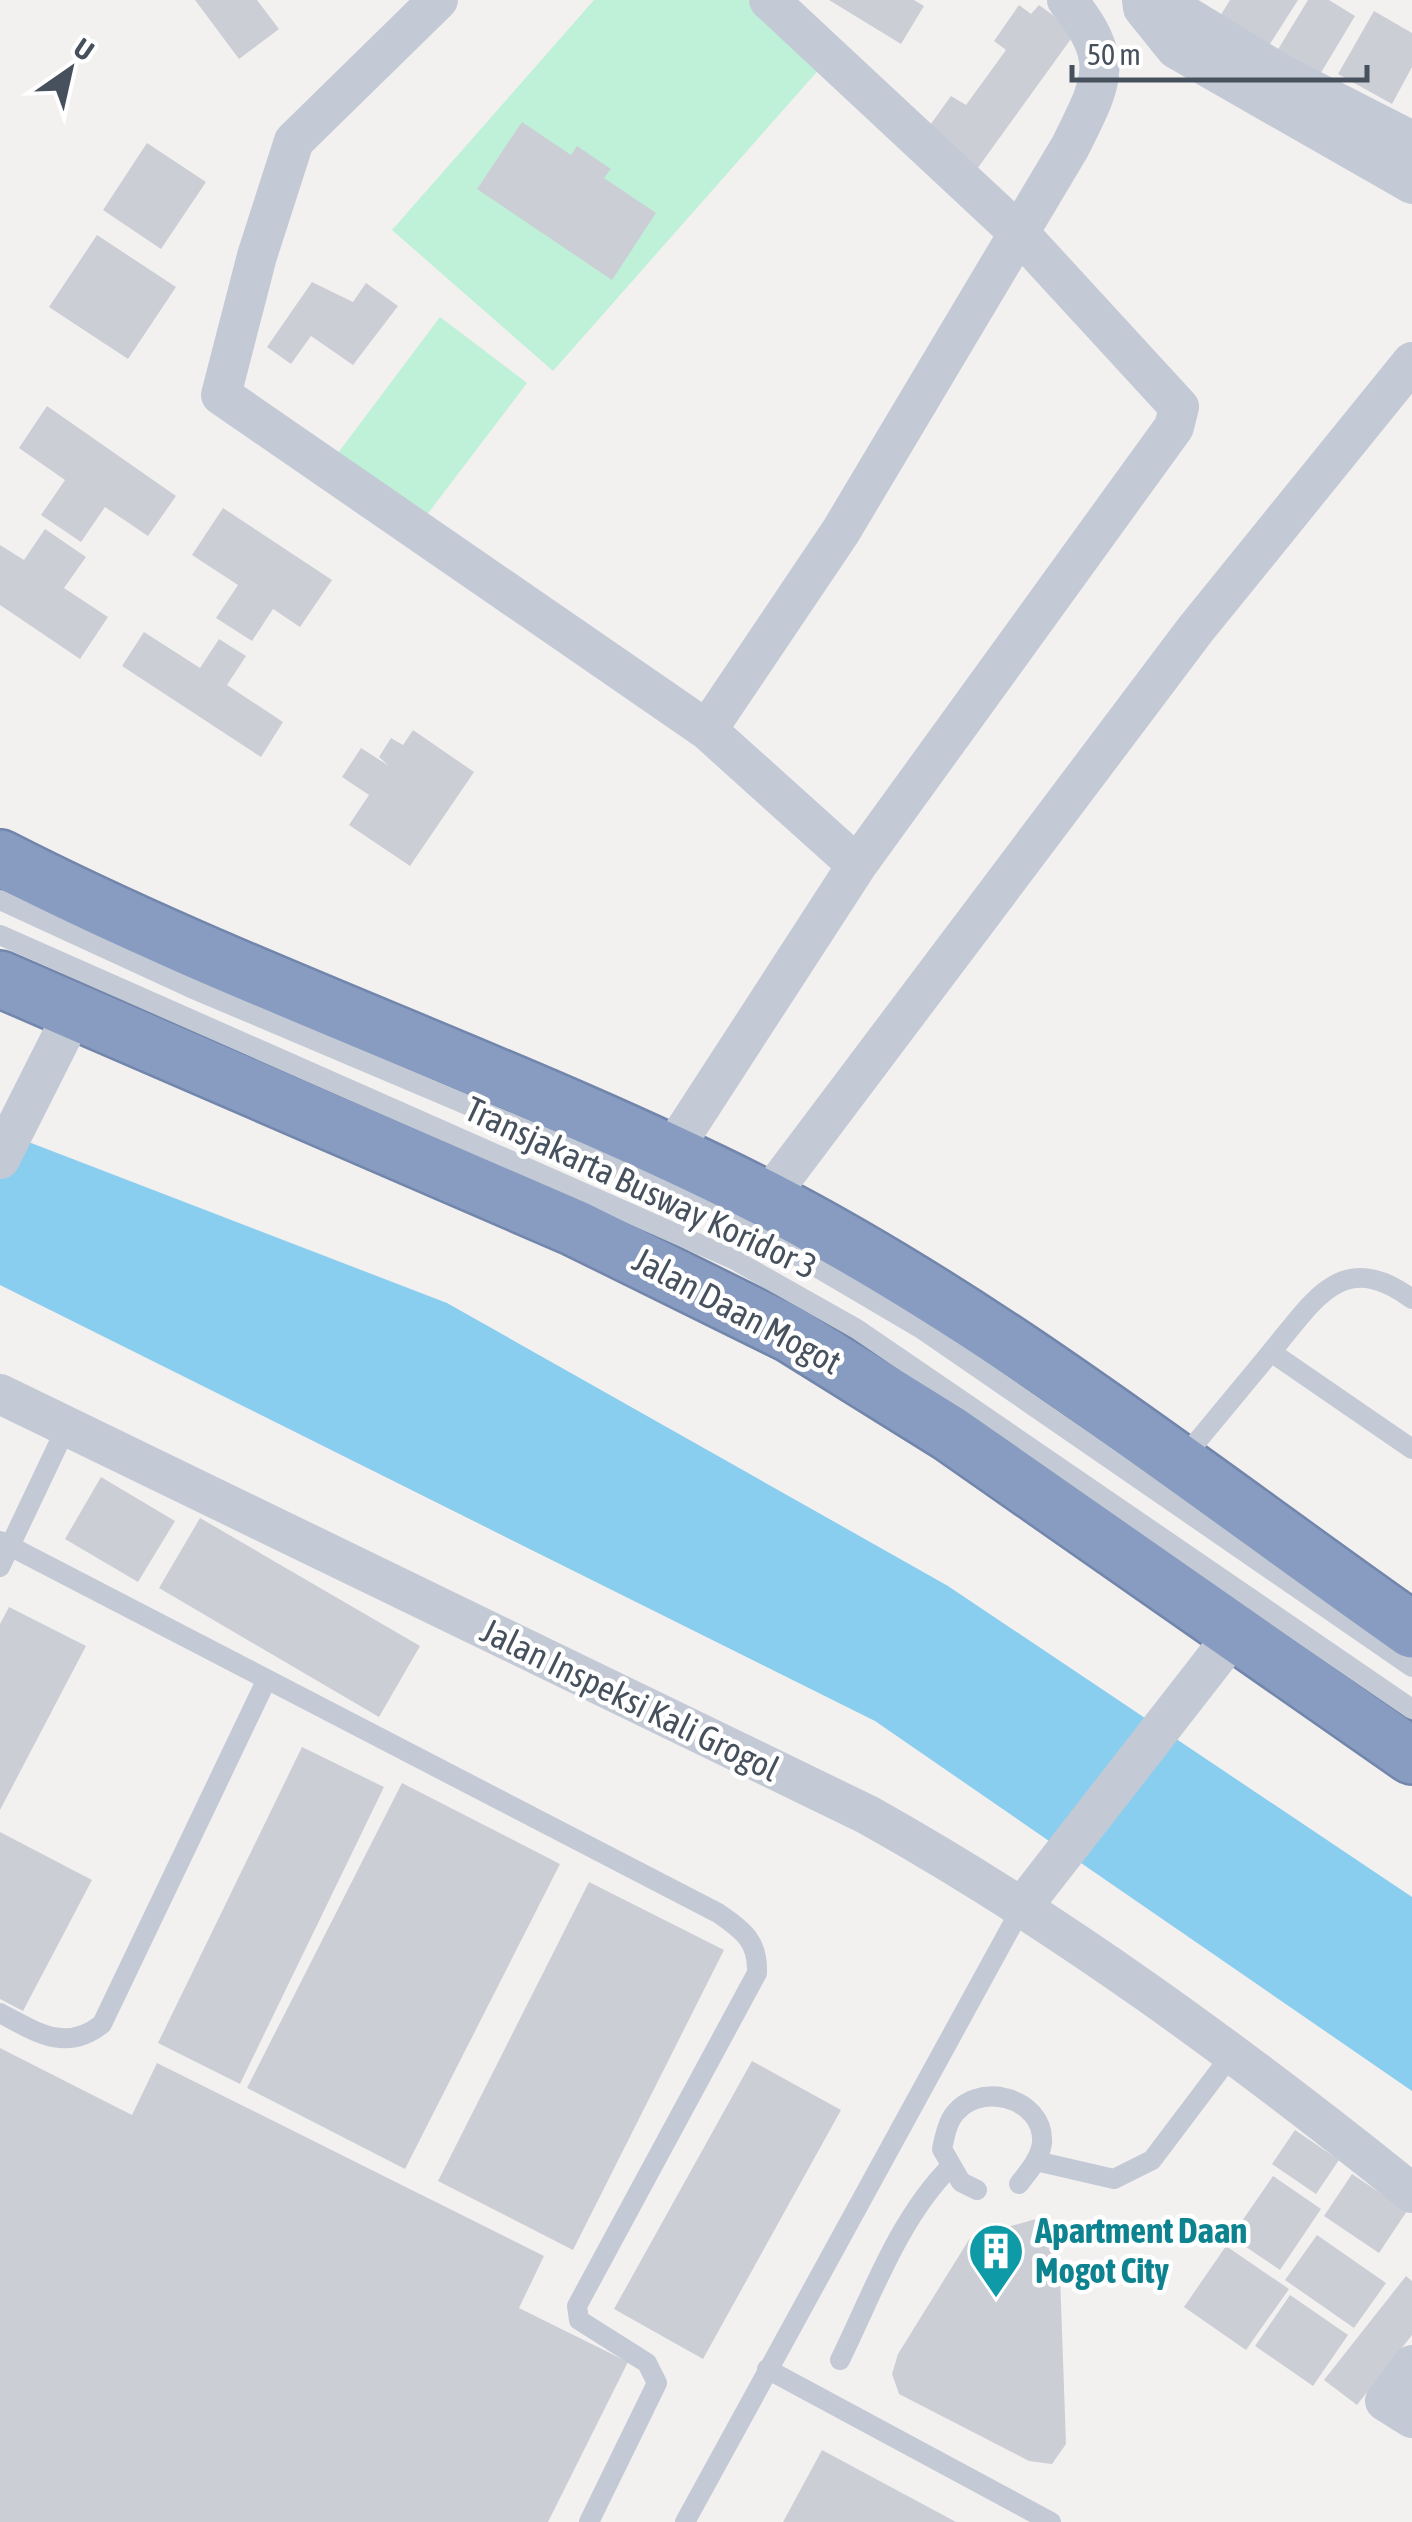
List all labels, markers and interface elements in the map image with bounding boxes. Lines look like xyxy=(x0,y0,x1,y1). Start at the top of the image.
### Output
north arrow xyxy=(20,20,120,120)
scale bar xyxy=(1072,20,1367,82)
text: U xyxy=(68,31,100,67)
text: 50 m xyxy=(1087,37,1141,71)
street label: Transjakarta Busway Koridor 3 xyxy=(459,1088,824,1286)
street label: Jalan Daan Mogot xyxy=(627,1239,848,1382)
street label: Jalan Inspeksi Kali Grogol xyxy=(475,1610,786,1789)
place label: Apartment Daan Mogot City xyxy=(1034,2210,1247,2290)
building icon: Apartment Daan Mogot City xyxy=(966,2221,1026,2300)

